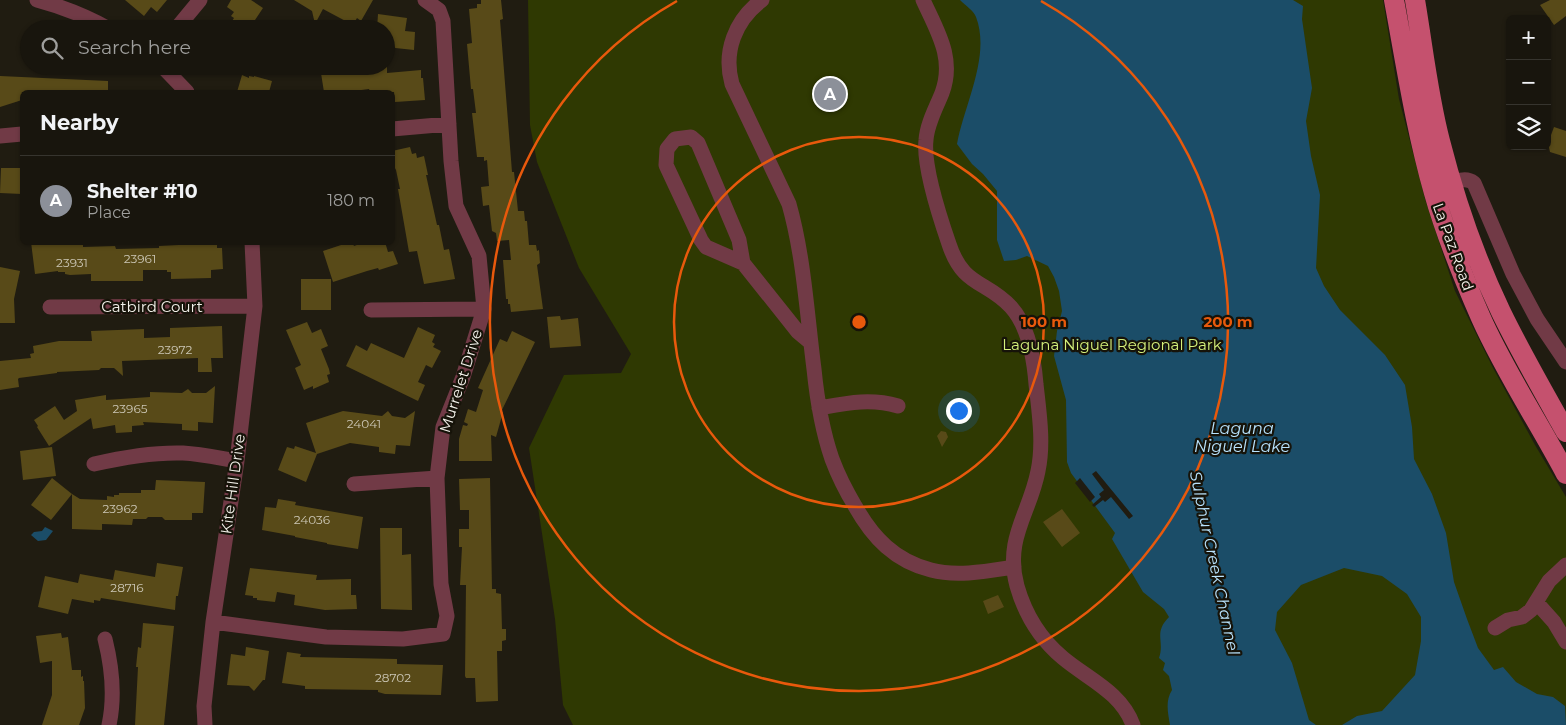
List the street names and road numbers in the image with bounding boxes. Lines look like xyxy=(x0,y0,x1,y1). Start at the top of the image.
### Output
street label: La Paz Road xyxy=(1429,200,1478,293)
street label: Catbird Court xyxy=(101,297,203,316)
street label: Murrelet Drive xyxy=(435,327,486,435)
street label: Kite Hill Drive xyxy=(216,433,249,535)

